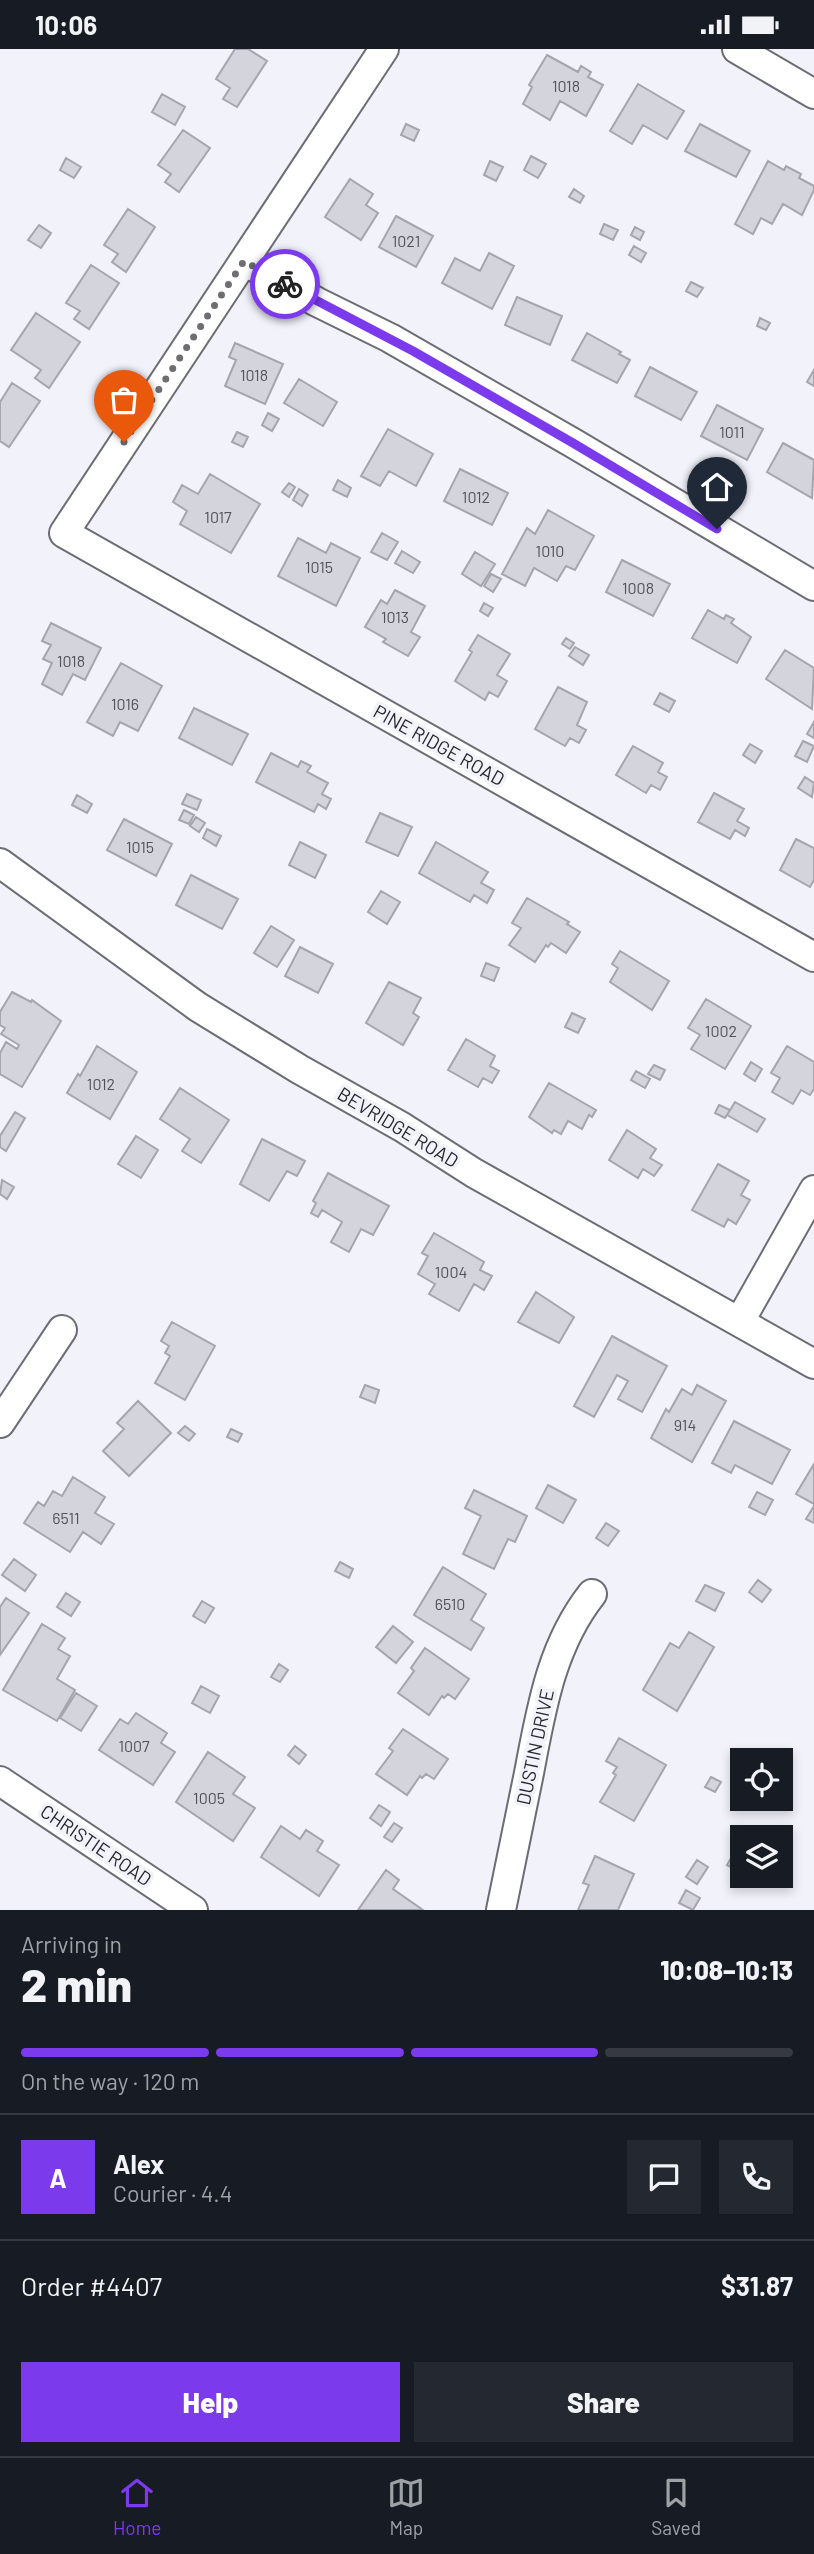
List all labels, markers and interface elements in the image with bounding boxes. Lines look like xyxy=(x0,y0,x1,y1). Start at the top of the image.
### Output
text: 10:06 xyxy=(35,9,97,40)
house number: 1018 xyxy=(552,76,580,95)
house number: 1021 xyxy=(392,231,420,250)
courier xyxy=(250,249,320,319)
icon: bike xyxy=(266,265,304,303)
house number: 1018 xyxy=(240,365,268,384)
pin xyxy=(94,370,154,442)
icon: bag xyxy=(105,381,143,419)
house number: 1011 xyxy=(719,422,745,441)
pin xyxy=(687,457,747,529)
icon: home xyxy=(698,468,736,506)
house number: 1012 xyxy=(462,487,490,506)
house number: 1017 xyxy=(204,507,232,526)
house number: 1010 xyxy=(536,541,564,560)
house number: 1015 xyxy=(305,557,333,576)
house number: 1008 xyxy=(622,578,654,597)
house number: 1013 xyxy=(381,607,409,626)
house number: 1018 xyxy=(57,651,85,670)
house number: 1016 xyxy=(111,694,139,713)
street label: PINE RIDGE ROAD xyxy=(370,699,509,790)
house number: 1015 xyxy=(126,837,154,856)
house number: 1002 xyxy=(705,1021,737,1040)
house number: 1012 xyxy=(87,1074,115,1093)
street label: BEVRIDGE ROAD xyxy=(334,1081,463,1172)
house number: 1004 xyxy=(435,1262,467,1281)
house number: 914 xyxy=(674,1415,696,1434)
house number: 6511 xyxy=(52,1508,80,1527)
house number: 6510 xyxy=(435,1594,465,1613)
street label: DUSTIN DRIVE xyxy=(511,1687,558,1807)
house number: 1007 xyxy=(118,1736,150,1755)
map controls xyxy=(730,1748,793,1888)
button: locate xyxy=(730,1748,793,1811)
house number: 1005 xyxy=(193,1788,225,1807)
street label: CHRISTIE ROAD xyxy=(36,1799,156,1890)
button: layers xyxy=(730,1825,793,1888)
text: Arriving in xyxy=(21,1930,122,1958)
text: 10:08–10:13 xyxy=(660,1954,793,1985)
text: 2 min xyxy=(21,1956,132,2011)
text: On the way · 120 m xyxy=(21,2067,199,2095)
button: chat xyxy=(627,2140,701,2214)
button: phone xyxy=(719,2140,793,2214)
text: Alex xyxy=(113,2148,164,2179)
text: A xyxy=(49,2162,67,2193)
text: Courier · 4.4 xyxy=(113,2179,232,2207)
text: Order #4407 xyxy=(21,2270,162,2301)
text: $31.87 xyxy=(721,2270,793,2301)
button: Help xyxy=(21,2362,400,2442)
button: Share xyxy=(414,2362,793,2442)
tab: Home xyxy=(113,2474,161,2539)
tab: Map xyxy=(387,2474,425,2539)
tab: Saved xyxy=(651,2474,701,2539)

